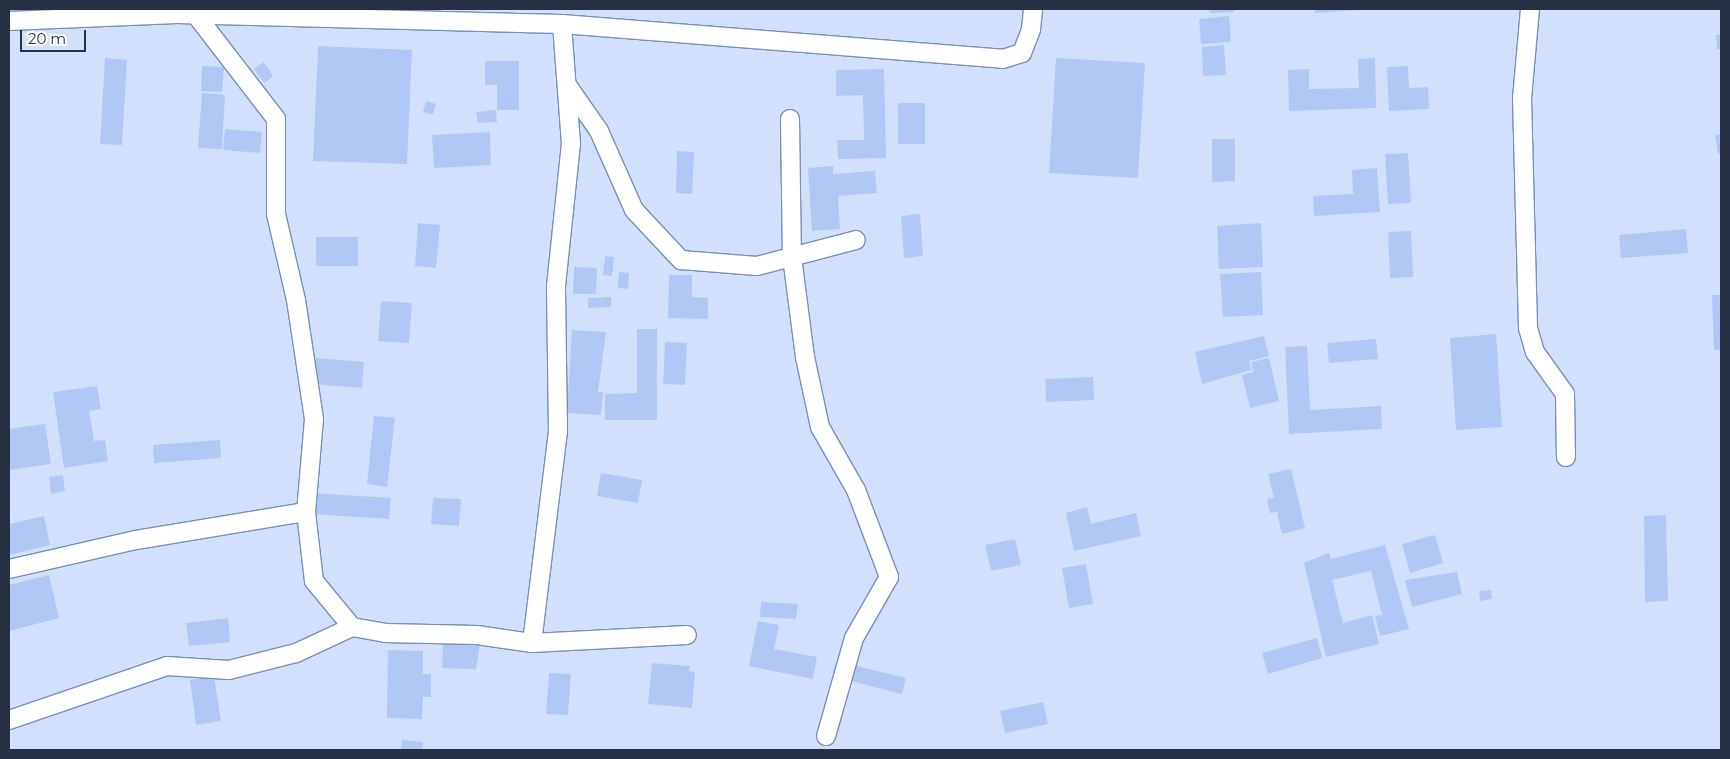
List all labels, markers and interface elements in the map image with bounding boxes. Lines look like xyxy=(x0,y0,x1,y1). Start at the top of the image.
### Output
scale bar xyxy=(22,20,89,52)
text: 20 m xyxy=(28,29,66,48)

